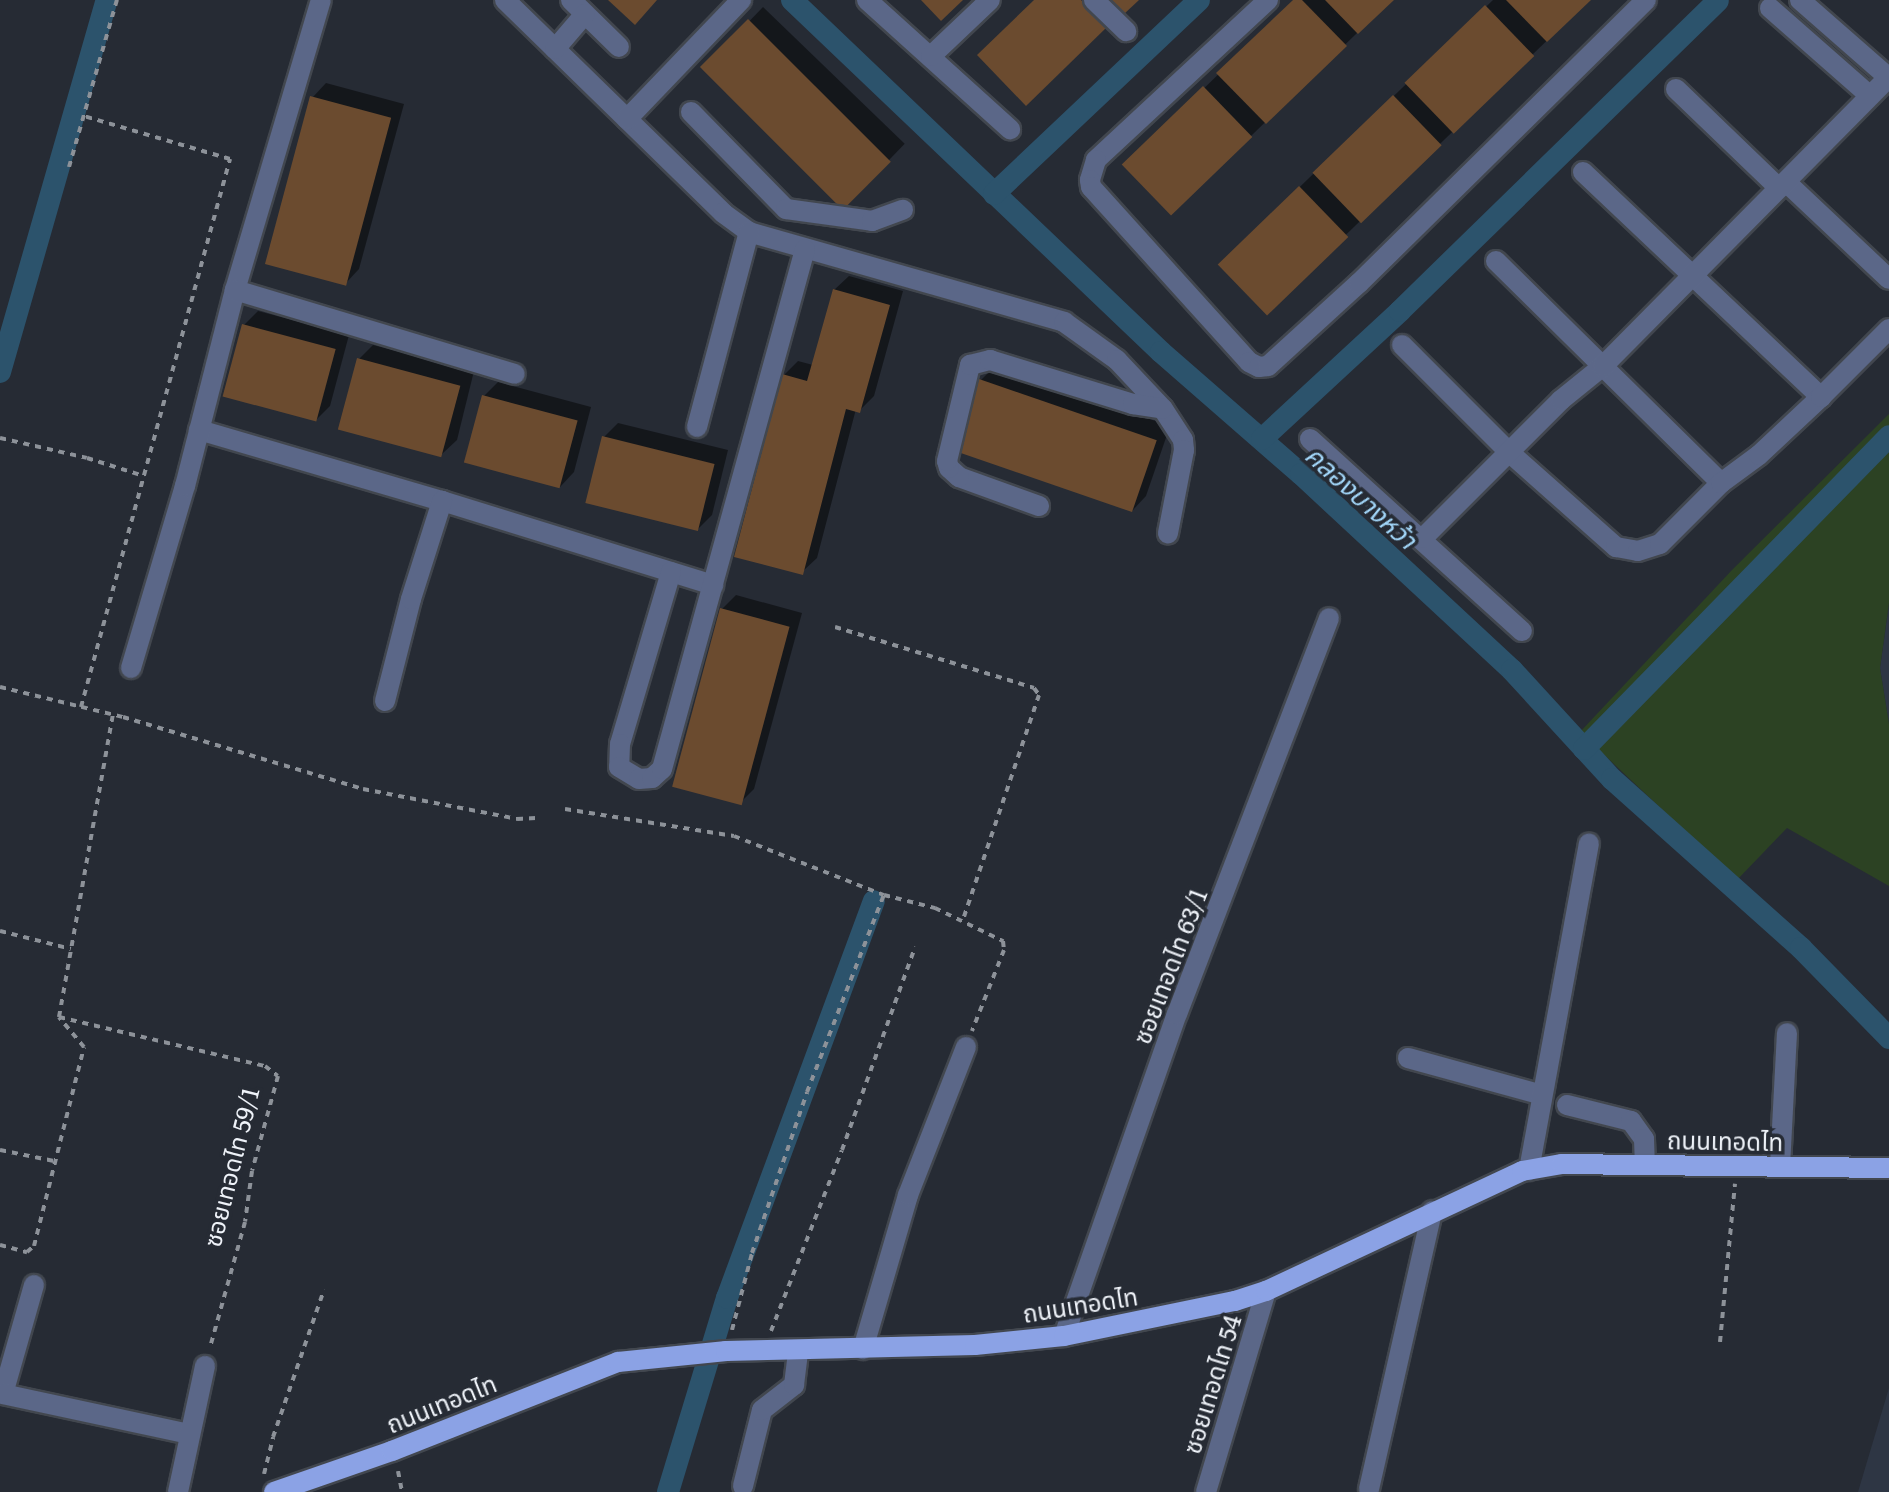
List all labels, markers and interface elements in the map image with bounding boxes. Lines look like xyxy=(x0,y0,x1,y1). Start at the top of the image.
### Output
water label: คลองบางหว้า xyxy=(1300,438,1424,554)
street label: ซอยเทอดไท 63/1 xyxy=(1126,884,1212,1048)
street label: ซอยเทอดไท 59/1 xyxy=(196,1084,264,1250)
street label: ถนนเทอดไท xyxy=(1667,1125,1783,1155)
street label: ถนนเทอดไท xyxy=(1020,1281,1140,1327)
street label: ซอยเทอดไท 54 xyxy=(1176,1311,1246,1457)
street label: ถนนเทอดไท xyxy=(382,1368,500,1438)

